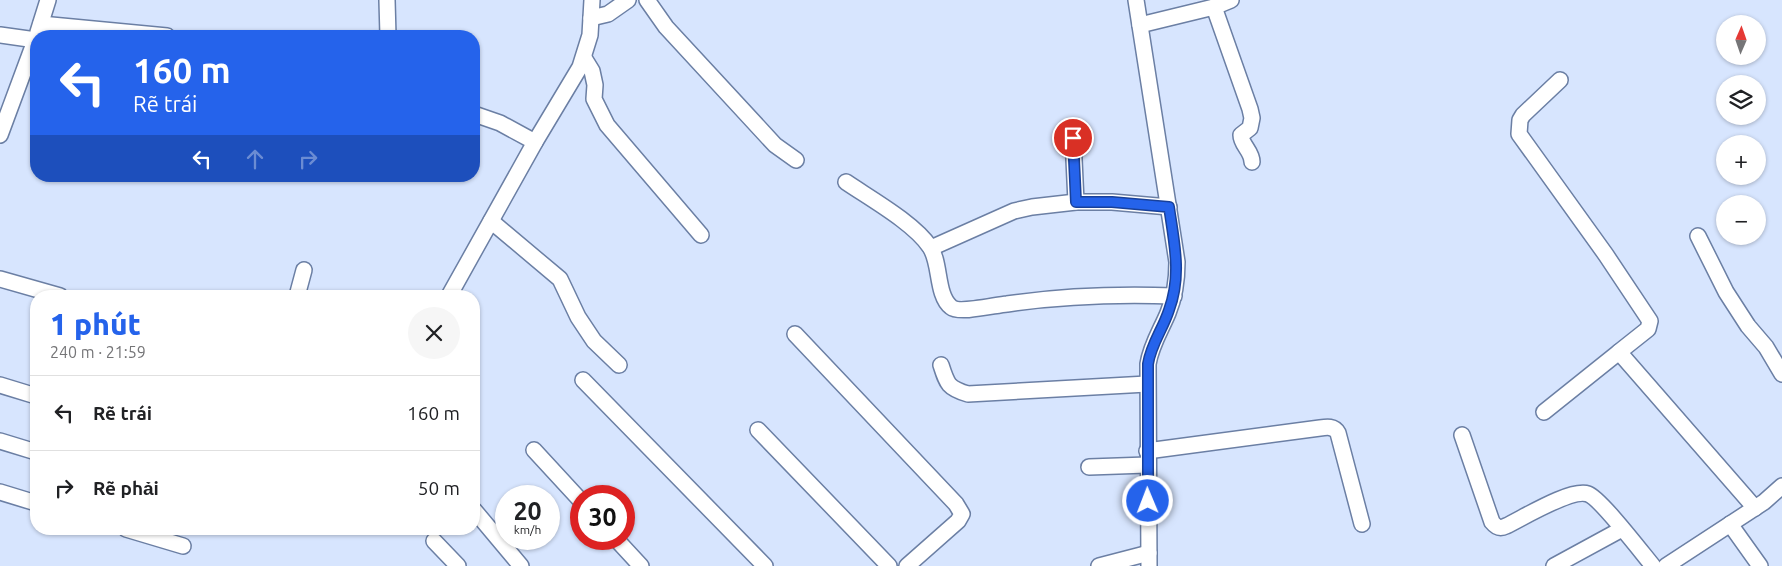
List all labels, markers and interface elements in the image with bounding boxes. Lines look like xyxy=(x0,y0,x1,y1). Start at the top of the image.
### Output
north arrow xyxy=(1716,15,1766,65)
map controls xyxy=(1716,15,1766,245)
icon: left xyxy=(50,50,115,115)
text: 160 m xyxy=(133,50,231,90)
button: layers xyxy=(1716,75,1766,125)
text: Rẽ trái xyxy=(133,91,197,116)
pin xyxy=(1052,117,1094,159)
icon: arrive xyxy=(1059,124,1087,152)
button: + xyxy=(1716,135,1766,185)
icon: left xyxy=(188,145,216,173)
icon: ahead xyxy=(241,145,269,173)
icon: right xyxy=(294,145,322,173)
button: − xyxy=(1716,195,1766,245)
text: 1 phút xyxy=(50,307,141,341)
button: close xyxy=(408,307,460,359)
text: 240 m · 21:59 xyxy=(50,343,146,361)
icon: left xyxy=(50,399,78,427)
text: Rẽ trái xyxy=(93,402,152,424)
text: 160 m xyxy=(407,402,460,424)
icon: right xyxy=(50,474,78,502)
position arrow xyxy=(1121,474,1173,526)
text: Rẽ phải xyxy=(93,477,159,499)
text: 50 m xyxy=(418,477,460,499)
speed limit sign: 30 xyxy=(570,485,635,550)
text: 20 xyxy=(513,497,542,525)
text: km/h xyxy=(514,523,541,536)

